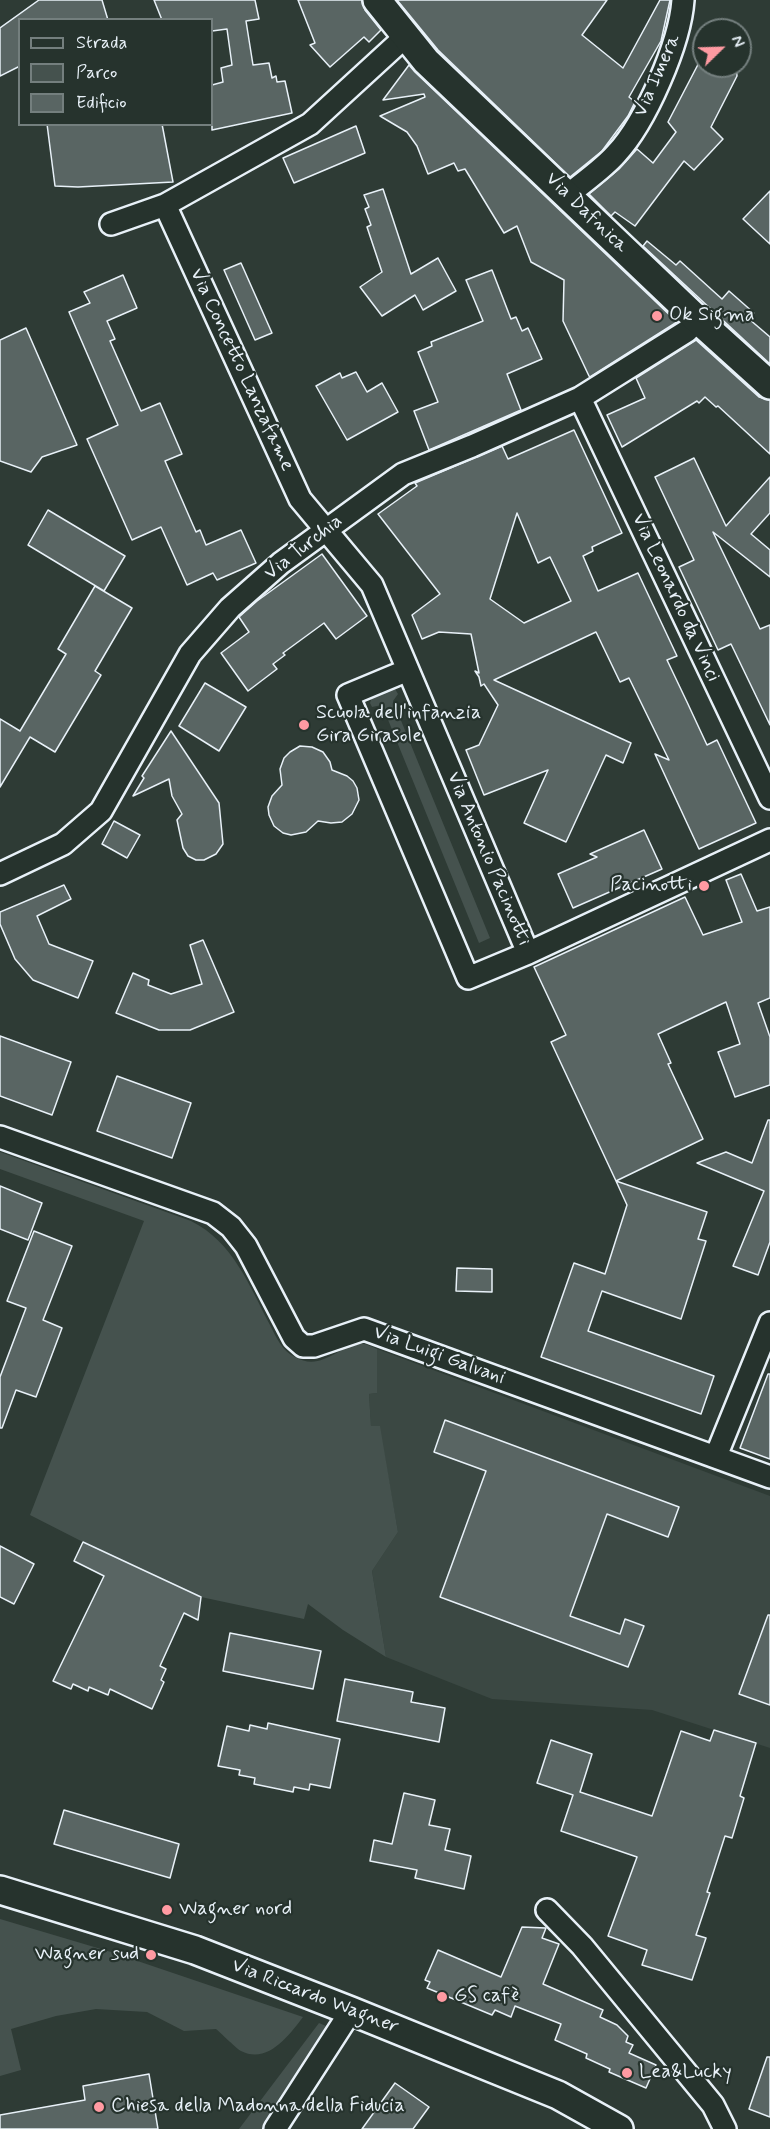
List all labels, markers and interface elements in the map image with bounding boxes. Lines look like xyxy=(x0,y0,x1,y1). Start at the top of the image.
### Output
legend xyxy=(18,18,213,126)
north arrow xyxy=(692,18,752,78)
text: Strada xyxy=(76,31,127,55)
street label: Via Imera xyxy=(629,31,687,121)
text: N xyxy=(725,33,749,51)
text: Parco xyxy=(76,61,117,85)
text: Edificio xyxy=(76,91,127,115)
street label: Via Dafnica xyxy=(540,168,632,258)
street label: Via Concetto Lanzafame xyxy=(183,265,299,475)
place label: Ok Sigma xyxy=(669,304,754,328)
marker: Ok Sigma xyxy=(650,309,664,323)
street label: Via Turchia xyxy=(260,510,348,586)
street label: Via Leonardo da Vinci xyxy=(625,510,725,686)
place label: Scuola dell'infanzia Gira Girasole xyxy=(316,702,481,749)
marker: Scuola dell'infanzia Gira Girasole xyxy=(297,718,311,732)
street label: Via Antonio Pacinotti xyxy=(441,768,535,950)
place label: Pacinotti xyxy=(610,874,692,898)
marker: Pacinotti xyxy=(697,879,711,893)
street label: Via Luigi Galvani xyxy=(370,1321,508,1391)
place label: Wagner nord xyxy=(179,1898,292,1922)
marker: Wagner nord xyxy=(160,1903,174,1917)
place label: Wagner sud xyxy=(35,1943,139,1967)
marker: Wagner sud xyxy=(144,1948,158,1962)
street label: Via Riccardo Wagner xyxy=(228,1954,402,2040)
place label: GS cafè xyxy=(454,1985,519,2009)
marker: GS cafè xyxy=(435,1990,449,2004)
place label: Lea&Lucky xyxy=(639,2061,732,2085)
marker: Lea&Lucky xyxy=(620,2066,634,2080)
place label: Chiesa della Madonna della Fiducia xyxy=(111,2095,405,2119)
marker: Chiesa della Madonna della Fiducia xyxy=(92,2100,106,2114)

